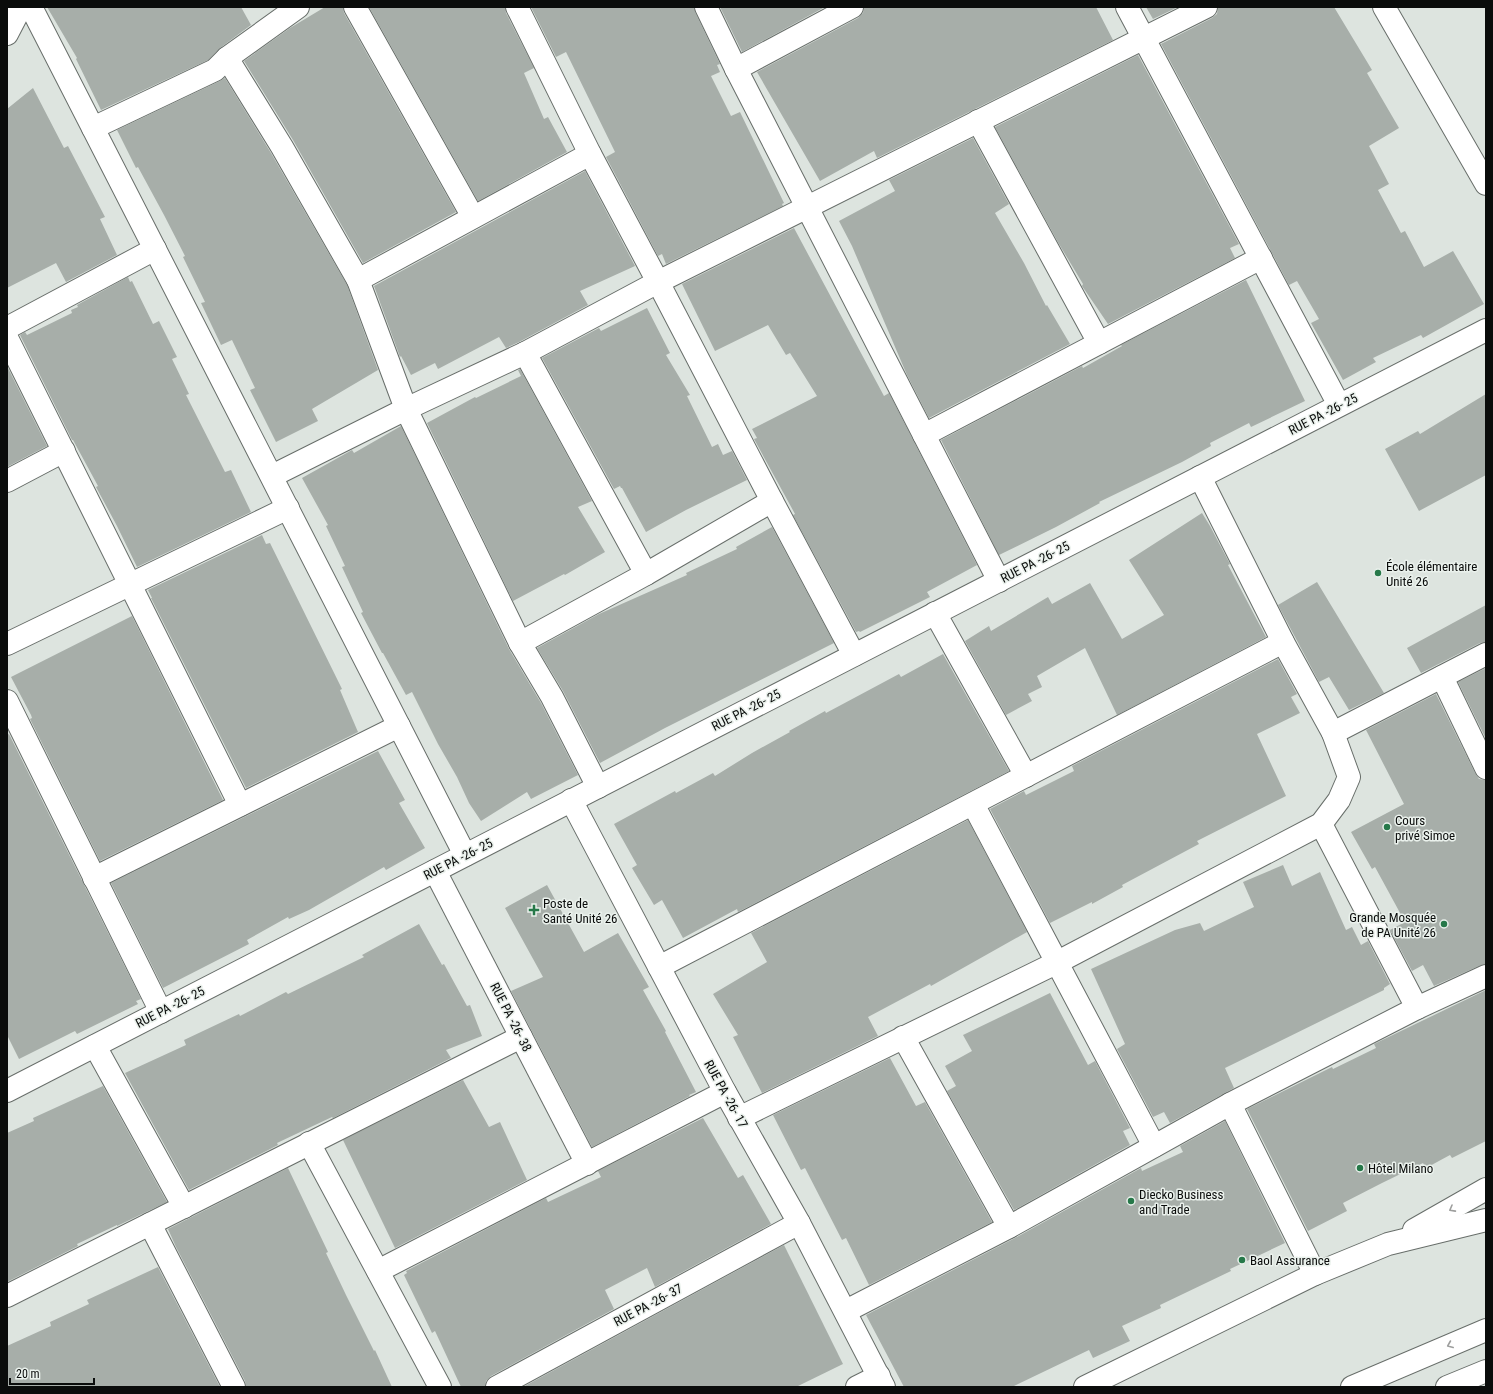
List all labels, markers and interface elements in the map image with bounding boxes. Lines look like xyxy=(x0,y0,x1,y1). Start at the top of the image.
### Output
street label: RUE PA -26- 25 xyxy=(1286,390,1360,438)
street label: RUE PA -26- 25 xyxy=(998,538,1072,586)
place label: École élémentaire Unité 26 xyxy=(1386,559,1477,589)
marker: École élémentaire Unité 26 xyxy=(1373,568,1383,578)
street label: RUE PA -26- 25 xyxy=(709,686,783,734)
place label: Cours privé Simoe xyxy=(1395,813,1455,843)
marker: Cours privé Simoe xyxy=(1382,822,1392,832)
street label: RUE PA -26- 25 xyxy=(421,835,495,883)
place label: Poste de Santé Unité 26 xyxy=(543,896,618,926)
marker: Poste de Santé Unité 26 xyxy=(528,904,540,916)
place label: Grande Mosquée de PA Unité 26 xyxy=(1349,910,1436,940)
marker: Grande Mosquée de PA Unité 26 xyxy=(1439,919,1449,929)
street label: RUE PA -26- 38 xyxy=(487,980,535,1054)
street label: RUE PA -26- 25 xyxy=(133,983,207,1031)
street label: RUE PA -26- 17 xyxy=(701,1057,751,1131)
place label: Hôtel Milano xyxy=(1368,1161,1433,1176)
marker: Hôtel Milano xyxy=(1355,1163,1365,1173)
place label: Diecko Business and Trade xyxy=(1139,1187,1223,1217)
marker: Diecko Business and Trade xyxy=(1126,1196,1136,1206)
one-way arrow xyxy=(1449,1204,1456,1212)
place label: Baol Assurance xyxy=(1250,1253,1330,1268)
marker: Baol Assurance xyxy=(1237,1255,1247,1265)
street label: RUE PA -26- 37 xyxy=(611,1281,685,1329)
one-way arrow xyxy=(1447,1341,1454,1349)
scale bar xyxy=(10,1360,94,1386)
text: 20 m xyxy=(16,1367,40,1381)

